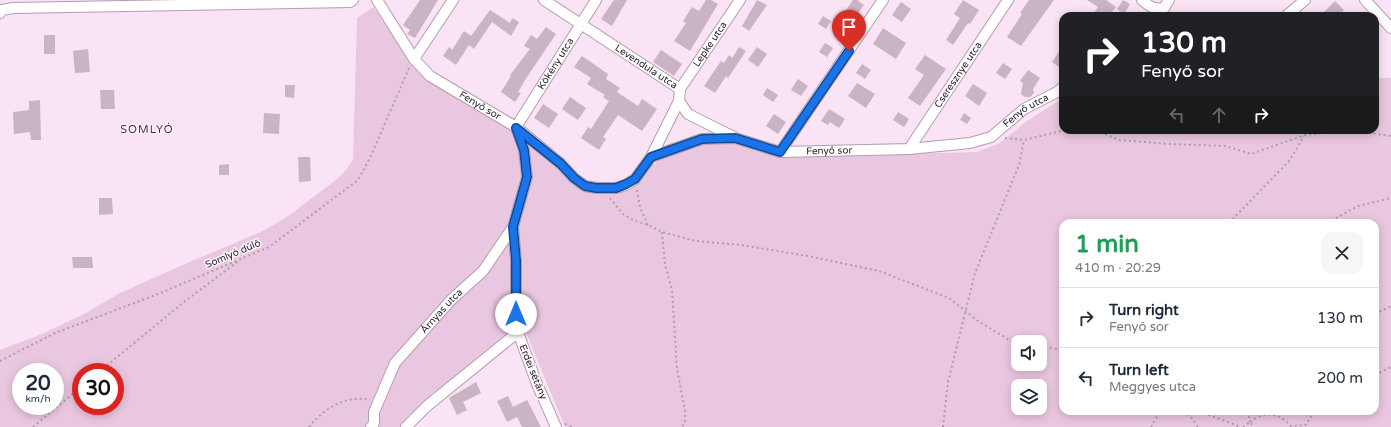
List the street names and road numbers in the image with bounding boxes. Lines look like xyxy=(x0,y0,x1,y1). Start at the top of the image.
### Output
street label: Lepke utca xyxy=(691,19,730,69)
street label: Kökény utca xyxy=(535,36,577,92)
street label: Cseresznye utca xyxy=(932,40,985,110)
street label: Levendula utca xyxy=(613,42,680,92)
street label: Fenyő sor xyxy=(457,89,503,123)
street label: Fenyő utca xyxy=(1001,91,1051,130)
street label: Fenyő sor xyxy=(806,144,853,157)
street label: Somlyó dűlő xyxy=(204,237,262,271)
street label: Árnyas utca xyxy=(418,286,465,336)
street label: Erdei sétány xyxy=(517,343,550,402)

